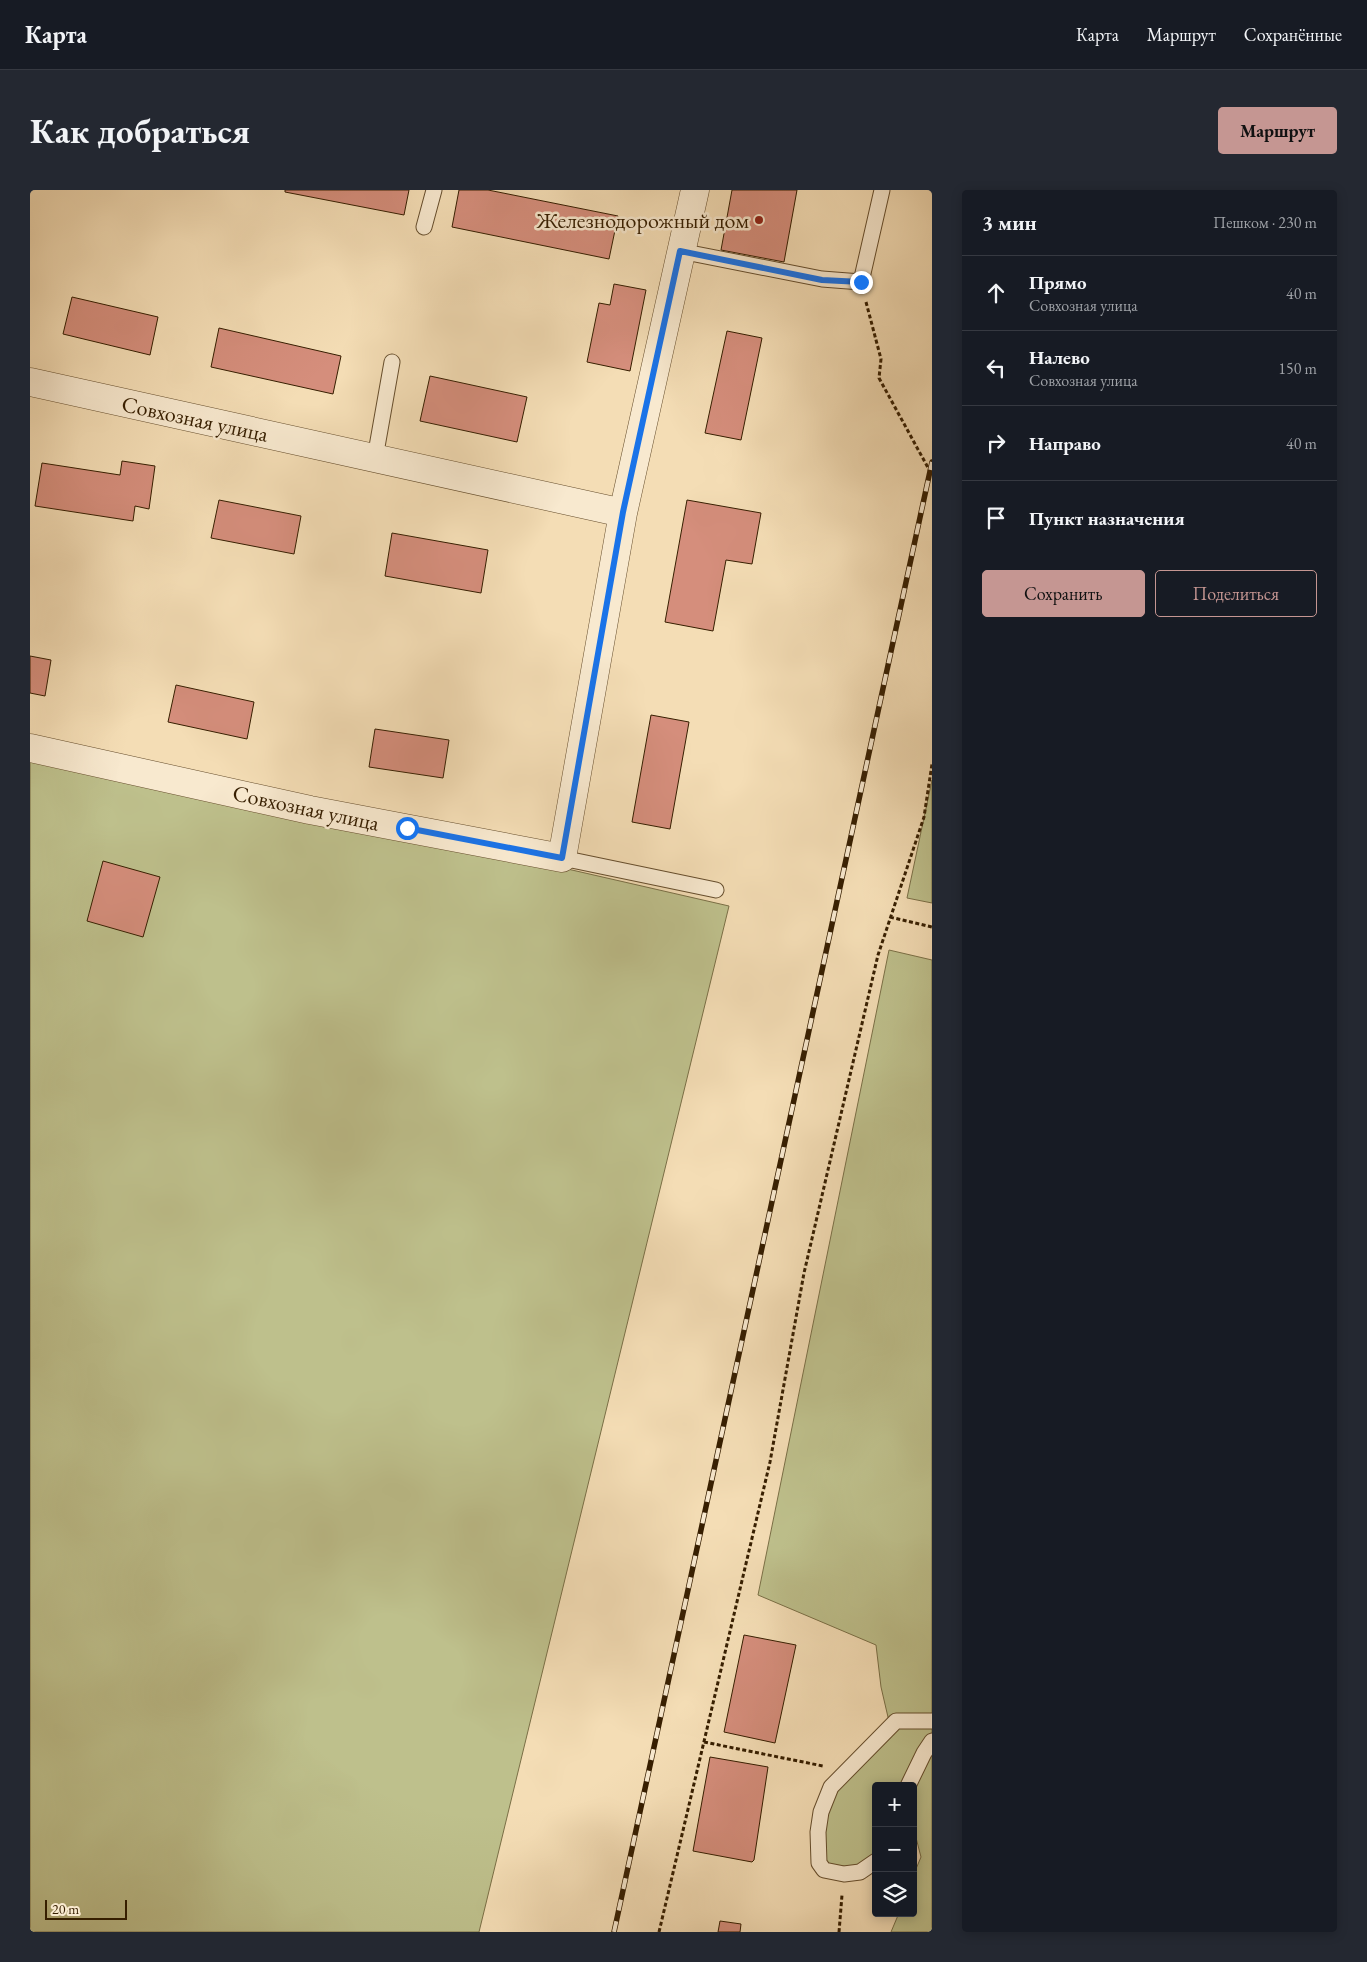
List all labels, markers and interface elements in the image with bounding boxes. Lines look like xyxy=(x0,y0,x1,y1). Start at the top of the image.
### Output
text: Карта xyxy=(25,19,87,50)
text: Карта xyxy=(1076,23,1119,46)
text: Маршрут xyxy=(1147,23,1216,46)
text: Сохранённые xyxy=(1244,23,1342,46)
button: Маршрут xyxy=(1218,107,1337,154)
text: Как добраться xyxy=(30,108,250,153)
place label: Железнодорожный дом xyxy=(535,206,749,235)
text: 3 мин xyxy=(982,209,1037,236)
text: Пешком · 230 m xyxy=(1213,212,1317,233)
marker: Железнодорожный дом xyxy=(753,214,765,226)
text: Прямо xyxy=(1029,270,1087,295)
route end xyxy=(850,271,873,294)
icon: ahead xyxy=(982,279,1010,307)
text: 40 m xyxy=(1286,283,1317,304)
text: Совхозная улица xyxy=(1029,295,1138,316)
text: Налево xyxy=(1029,345,1090,370)
icon: left xyxy=(982,354,1010,382)
text: 150 m xyxy=(1278,358,1317,379)
text: Совхозная улица xyxy=(1029,370,1138,391)
street label: Совхозная улица xyxy=(119,389,271,449)
icon: right xyxy=(982,429,1010,457)
text: Направо xyxy=(1029,431,1101,456)
text: 40 m xyxy=(1286,433,1317,454)
icon: arrive xyxy=(982,504,1010,532)
text: Пункт назначения xyxy=(1029,506,1185,531)
button: Сохранить xyxy=(982,570,1145,617)
button: Поделиться xyxy=(1155,570,1317,617)
street label: Совхозная улица xyxy=(230,778,382,838)
route start xyxy=(396,817,419,840)
map controls xyxy=(872,1782,917,1917)
button: + xyxy=(872,1782,917,1827)
button: − xyxy=(872,1827,917,1872)
button: layers xyxy=(872,1872,917,1917)
scale bar xyxy=(45,1897,128,1920)
text: 20 m xyxy=(52,1900,79,1918)

